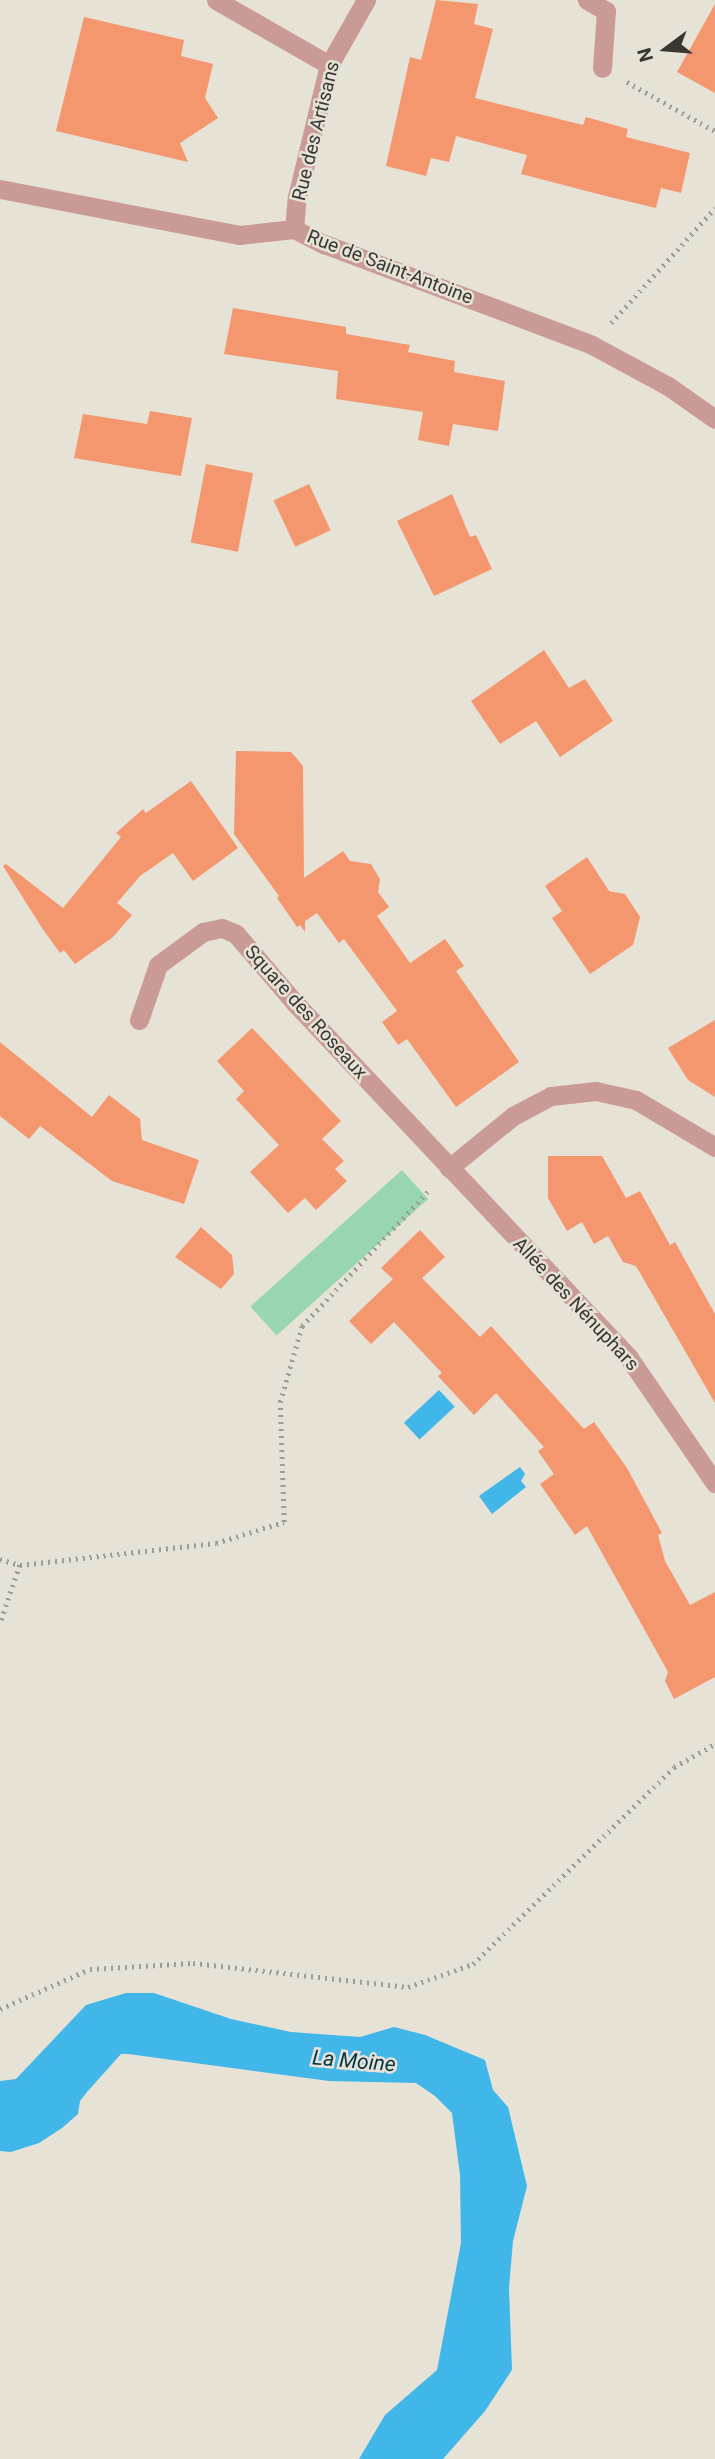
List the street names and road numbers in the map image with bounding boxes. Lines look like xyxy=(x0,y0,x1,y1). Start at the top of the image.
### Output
street label: Rue des Artisans xyxy=(288,59,344,203)
street label: Rue de Saint-Antoine xyxy=(304,225,476,309)
street label: Square des Roseaux xyxy=(240,940,372,1084)
street label: Allée des Nénuphars xyxy=(508,1233,644,1375)

